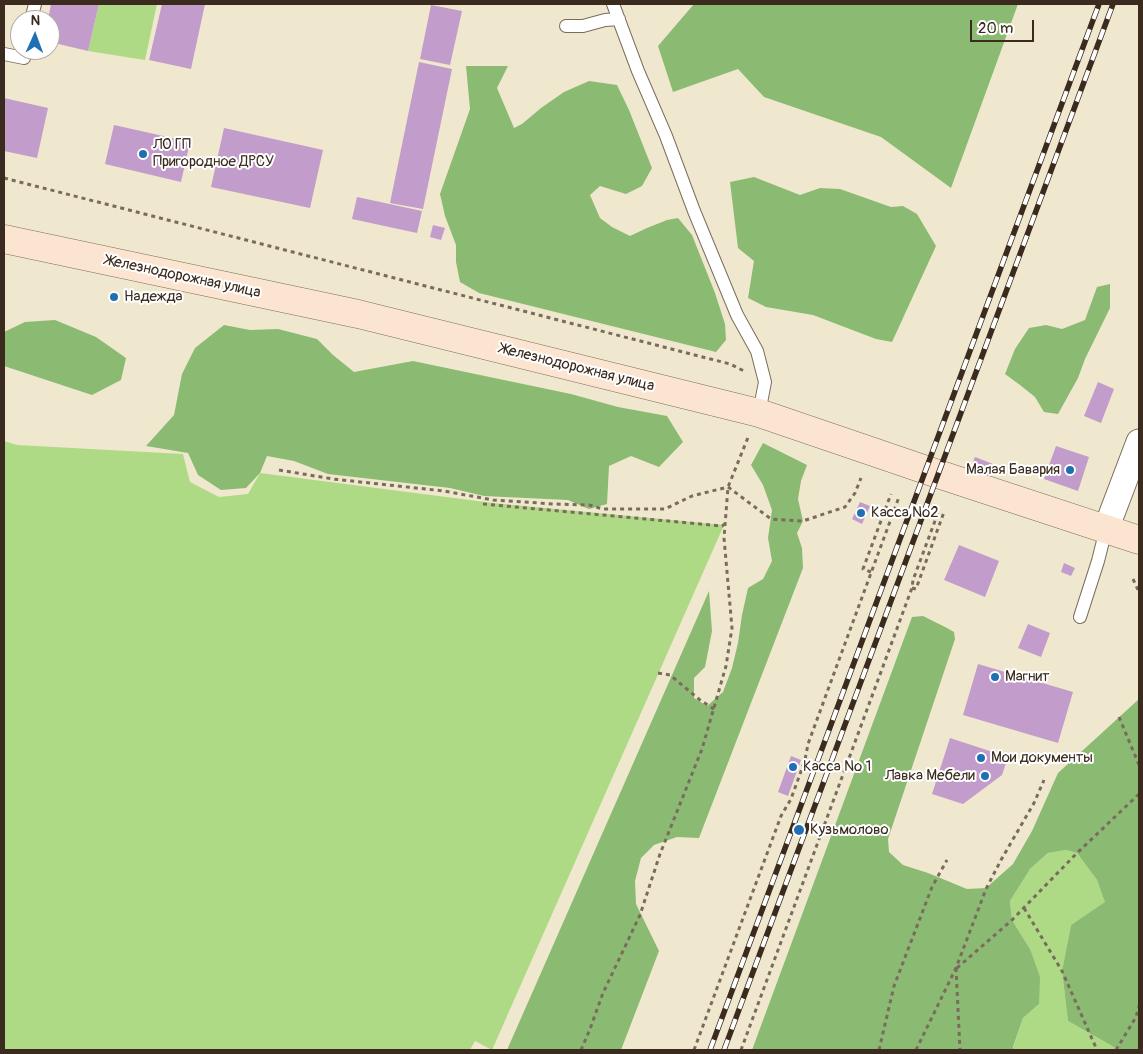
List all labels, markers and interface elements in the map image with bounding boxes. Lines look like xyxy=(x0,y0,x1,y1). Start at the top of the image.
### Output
north arrow xyxy=(10,10,60,60)
scale bar xyxy=(973,10,1037,42)
text: N xyxy=(30,12,41,29)
text: 20 m xyxy=(978,19,1013,38)
place label: ЛО ГП Пригородное ДРСУ xyxy=(153,136,274,171)
marker: ЛО ГП Пригородное ДРСУ xyxy=(137,148,149,160)
street label: Железнодорожная улица xyxy=(104,252,262,302)
place label: Надежда xyxy=(124,288,182,306)
marker: Надежда xyxy=(108,291,120,303)
street label: Железнодорожная улица xyxy=(498,340,656,396)
place label: Малая Бавария xyxy=(966,461,1060,479)
marker: Малая Бавария xyxy=(1064,464,1076,476)
place label: Касса №2 xyxy=(871,504,939,522)
marker: Касса №2 xyxy=(855,507,867,519)
place label: Магнит xyxy=(1005,668,1050,686)
marker: Магнит xyxy=(989,671,1001,683)
place label: Мои документы xyxy=(991,749,1093,767)
marker: Мои документы xyxy=(975,752,987,764)
place label: Касса № 1 xyxy=(803,758,871,776)
marker: Касса № 1 xyxy=(787,761,799,773)
place label: Лавка Мебели xyxy=(885,767,975,785)
marker: Лавка Мебели xyxy=(979,770,991,782)
place label: Кузьмолово xyxy=(810,821,888,839)
marker: Кузьмолово xyxy=(792,823,806,837)

